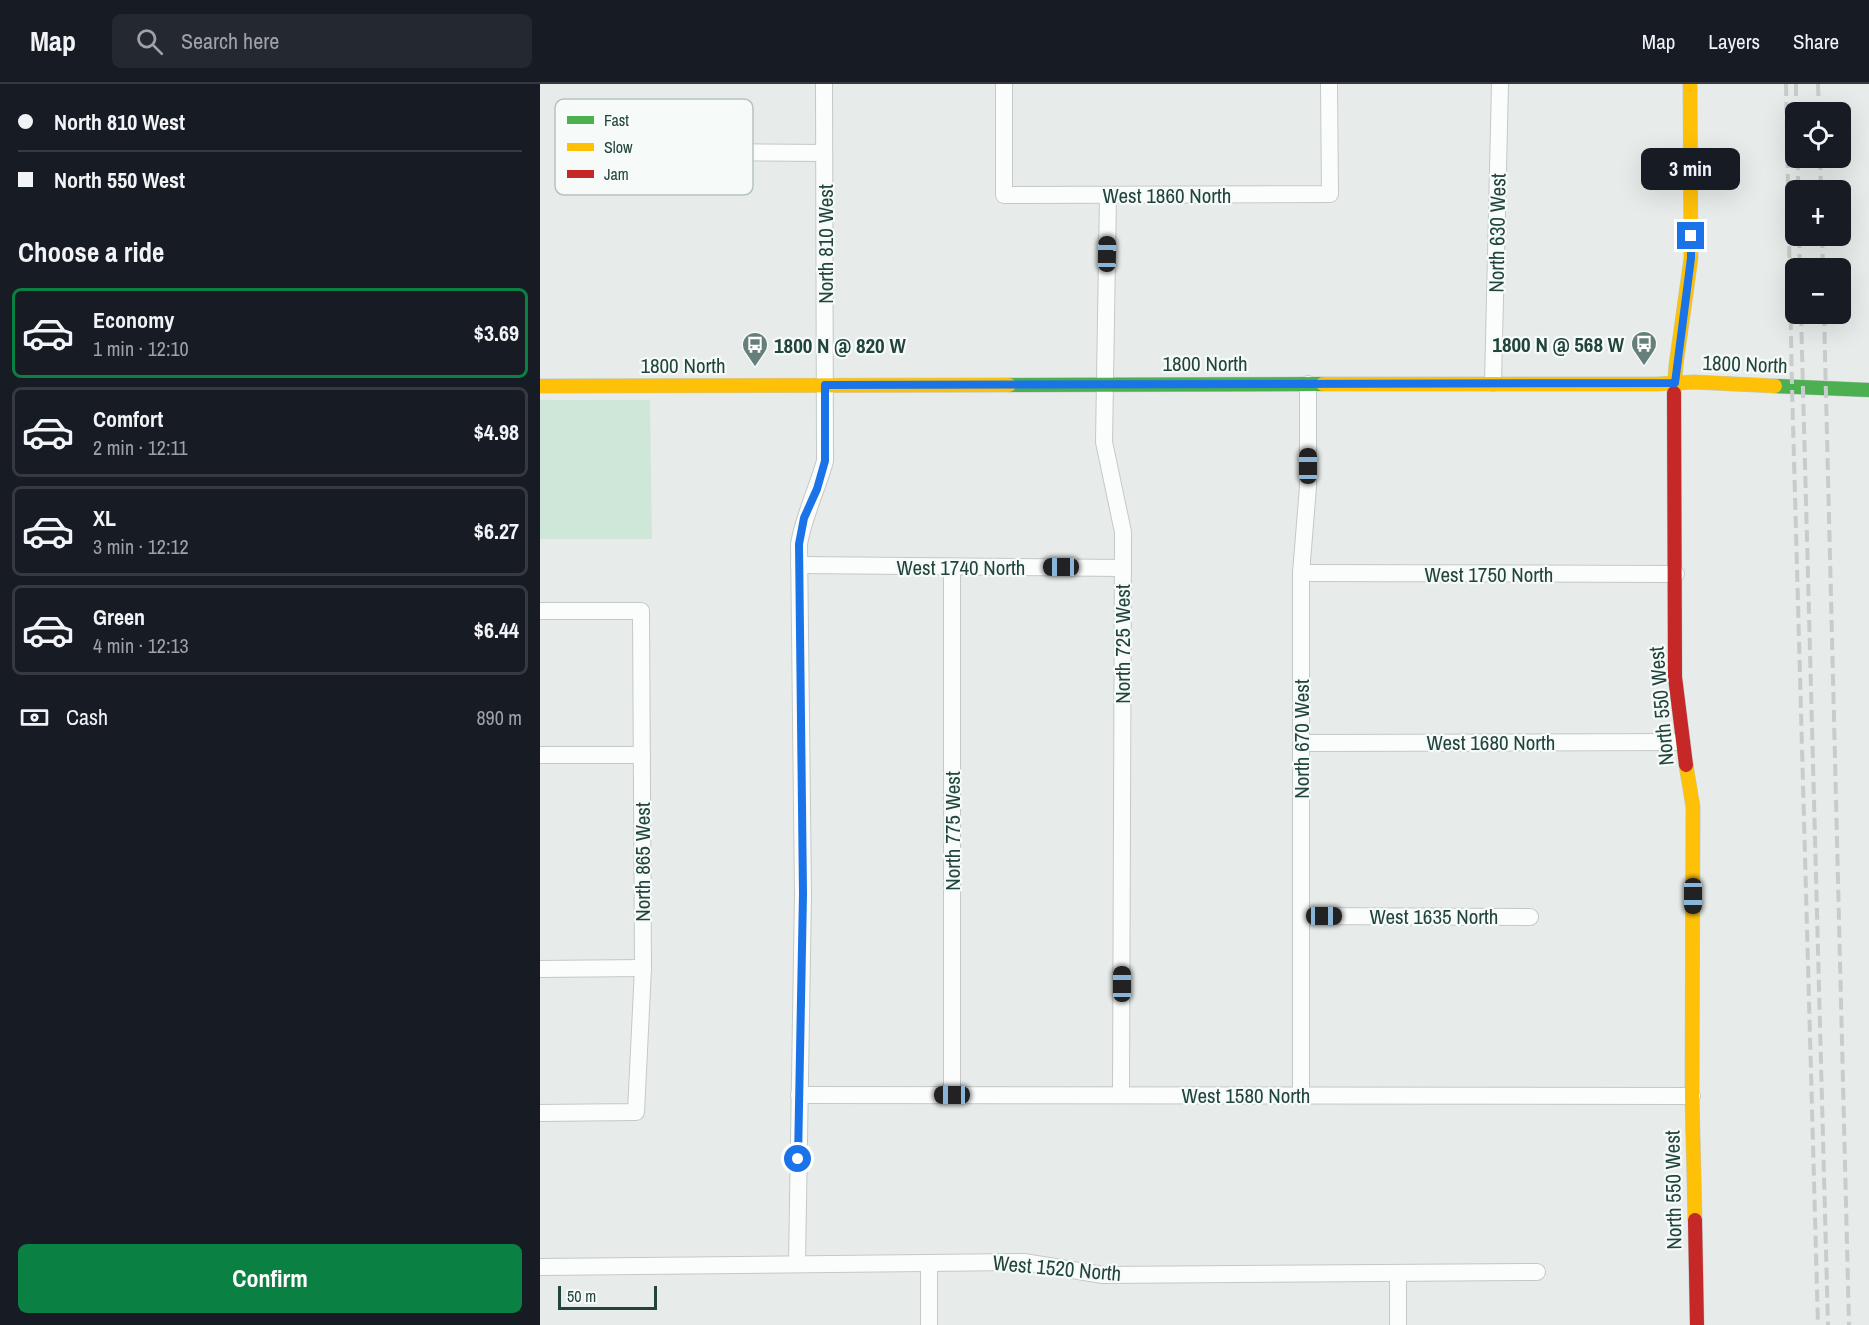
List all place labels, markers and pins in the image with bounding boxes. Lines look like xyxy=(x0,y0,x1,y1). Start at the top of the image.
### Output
bus stop icon: 1800 N @ 568 W xyxy=(1629,329,1659,367)
bus stop icon: 1800 N @ 820 W xyxy=(740,330,770,368)
place label: 1800 N @ 568 W xyxy=(1492,330,1625,359)
place label: 1800 N @ 820 W xyxy=(774,331,906,360)

